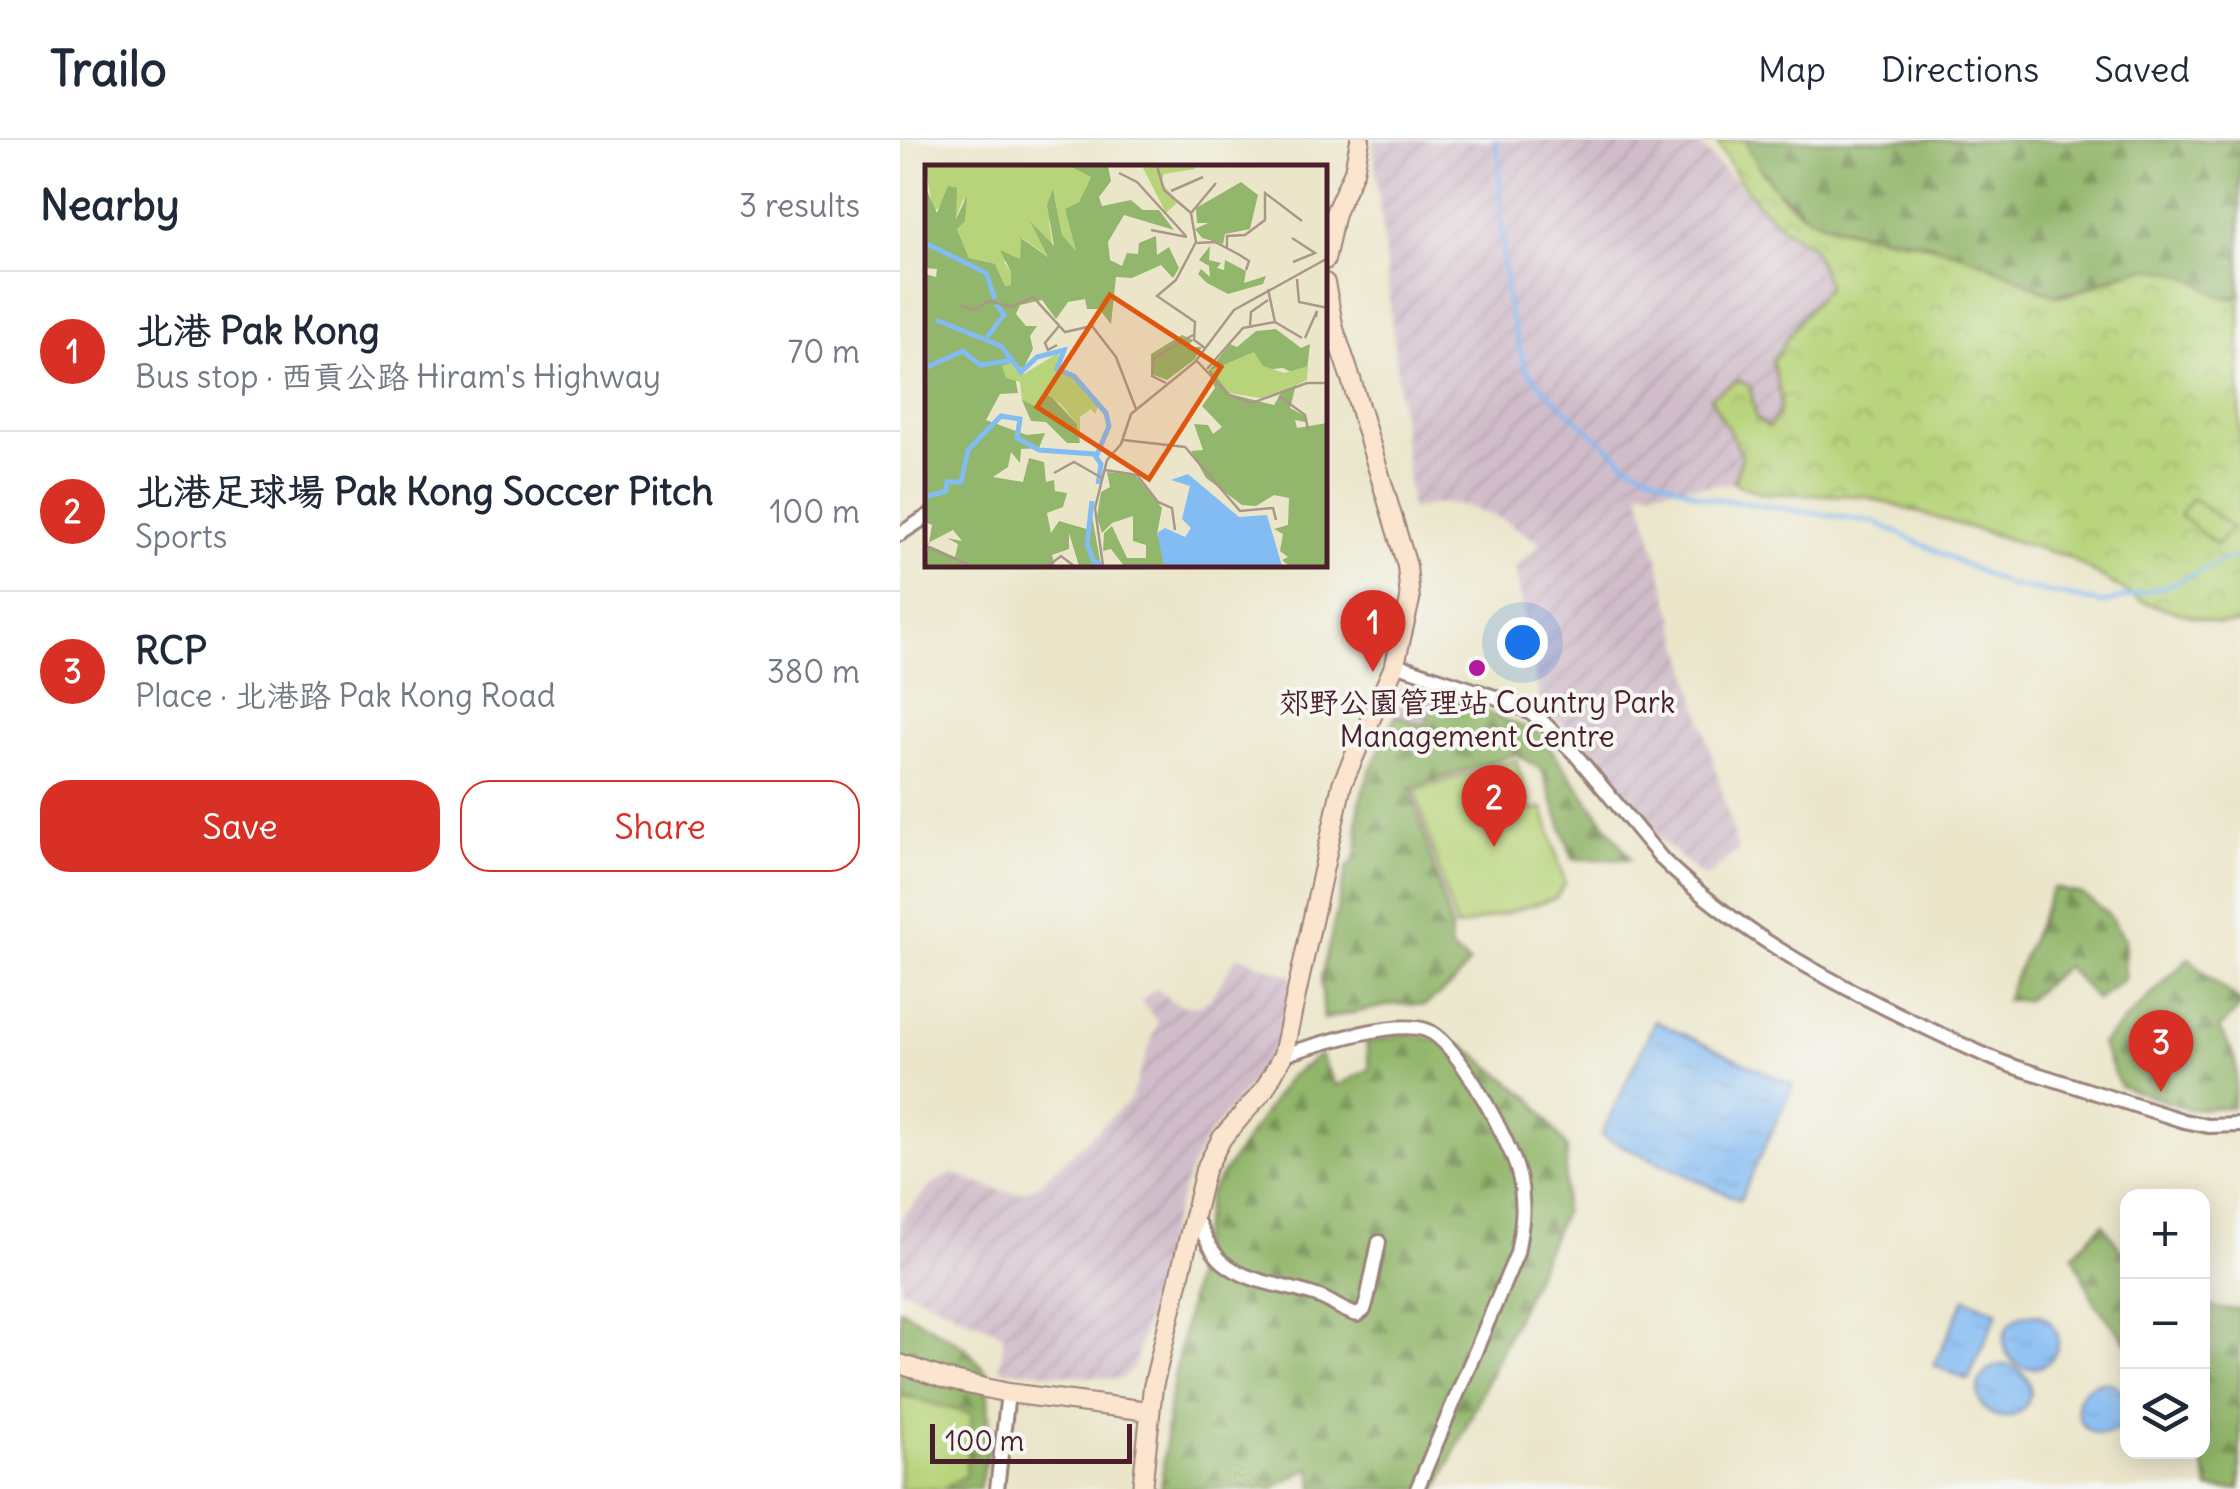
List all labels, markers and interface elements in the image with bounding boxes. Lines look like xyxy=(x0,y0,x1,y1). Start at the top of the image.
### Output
text: Trailo xyxy=(50,39,167,99)
text: Map xyxy=(1758,47,1826,91)
text: Directions xyxy=(1881,47,2039,91)
text: Saved xyxy=(2094,47,2190,91)
inset map xyxy=(925,165,1328,568)
text: Nearby xyxy=(40,179,179,231)
text: 3 results xyxy=(739,185,860,226)
text: 北港 Pak Kong xyxy=(135,307,380,354)
text: 1 xyxy=(66,331,79,372)
text: 70 m xyxy=(788,331,860,372)
text: Bus stop · 西貢公路 Hiram's Highway xyxy=(135,356,661,397)
text: 北港足球場 Pak Kong Soccer Pitch xyxy=(135,468,713,515)
text: 2 xyxy=(64,491,81,532)
text: 100 m xyxy=(770,491,860,532)
text: Sports xyxy=(135,516,227,557)
pin: 1 xyxy=(1340,590,1406,672)
your location xyxy=(1497,617,1548,668)
text: RCP xyxy=(135,627,207,674)
text: 3 xyxy=(63,651,82,692)
text: 380 m xyxy=(767,651,860,692)
marker: 郊野公園管理站 Country Park Management Centre xyxy=(1466,657,1488,679)
text: Place · 北港路 Pak Kong Road xyxy=(135,675,556,716)
place label: 郊野公園管理站 Country Park Management Centre xyxy=(1279,683,1675,755)
pin: 2 xyxy=(1462,764,1526,847)
button: Save xyxy=(40,780,440,872)
button: Share xyxy=(460,780,860,872)
pin: 3 xyxy=(2128,1010,2194,1092)
map controls xyxy=(2120,1189,2210,1459)
button: + xyxy=(2120,1189,2210,1279)
button: − xyxy=(2120,1279,2210,1369)
button: layers xyxy=(2120,1369,2210,1459)
scale bar xyxy=(930,1419,1132,1464)
text: 100 m xyxy=(945,1423,1024,1459)

